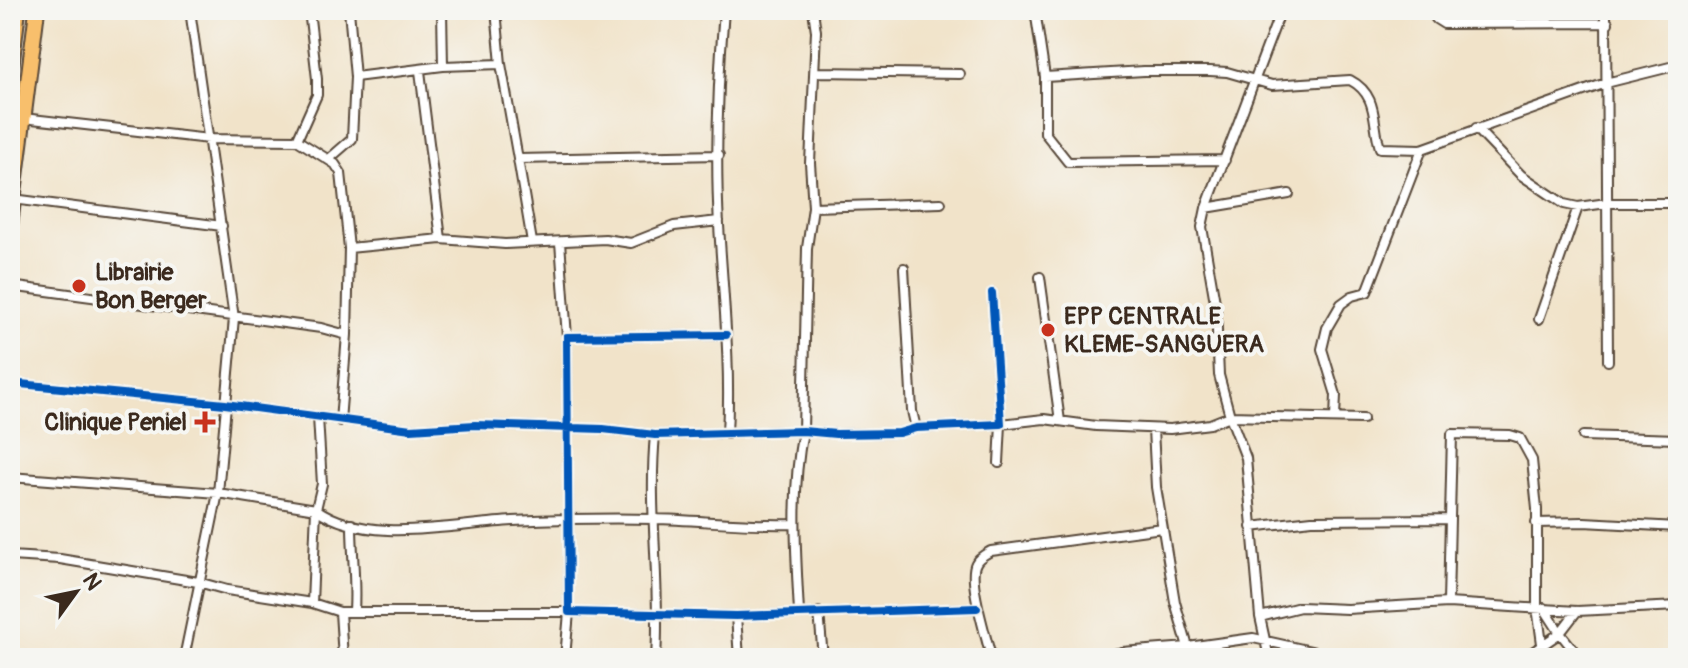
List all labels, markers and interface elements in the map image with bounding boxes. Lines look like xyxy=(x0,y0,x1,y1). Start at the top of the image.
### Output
place label: Librairie Bon Berger xyxy=(95,258,207,315)
marker: Librairie Bon Berger xyxy=(70,277,88,295)
place label: EPP CENTRALE KLEME-SANGUERA xyxy=(1064,302,1264,359)
marker: EPP CENTRALE KLEME-SANGUERA xyxy=(1039,321,1057,339)
place label: Clinique Peniel xyxy=(44,408,187,437)
marker: Clinique Peniel xyxy=(194,411,216,433)
north arrow xyxy=(36,552,116,632)
text: N xyxy=(76,568,108,596)

